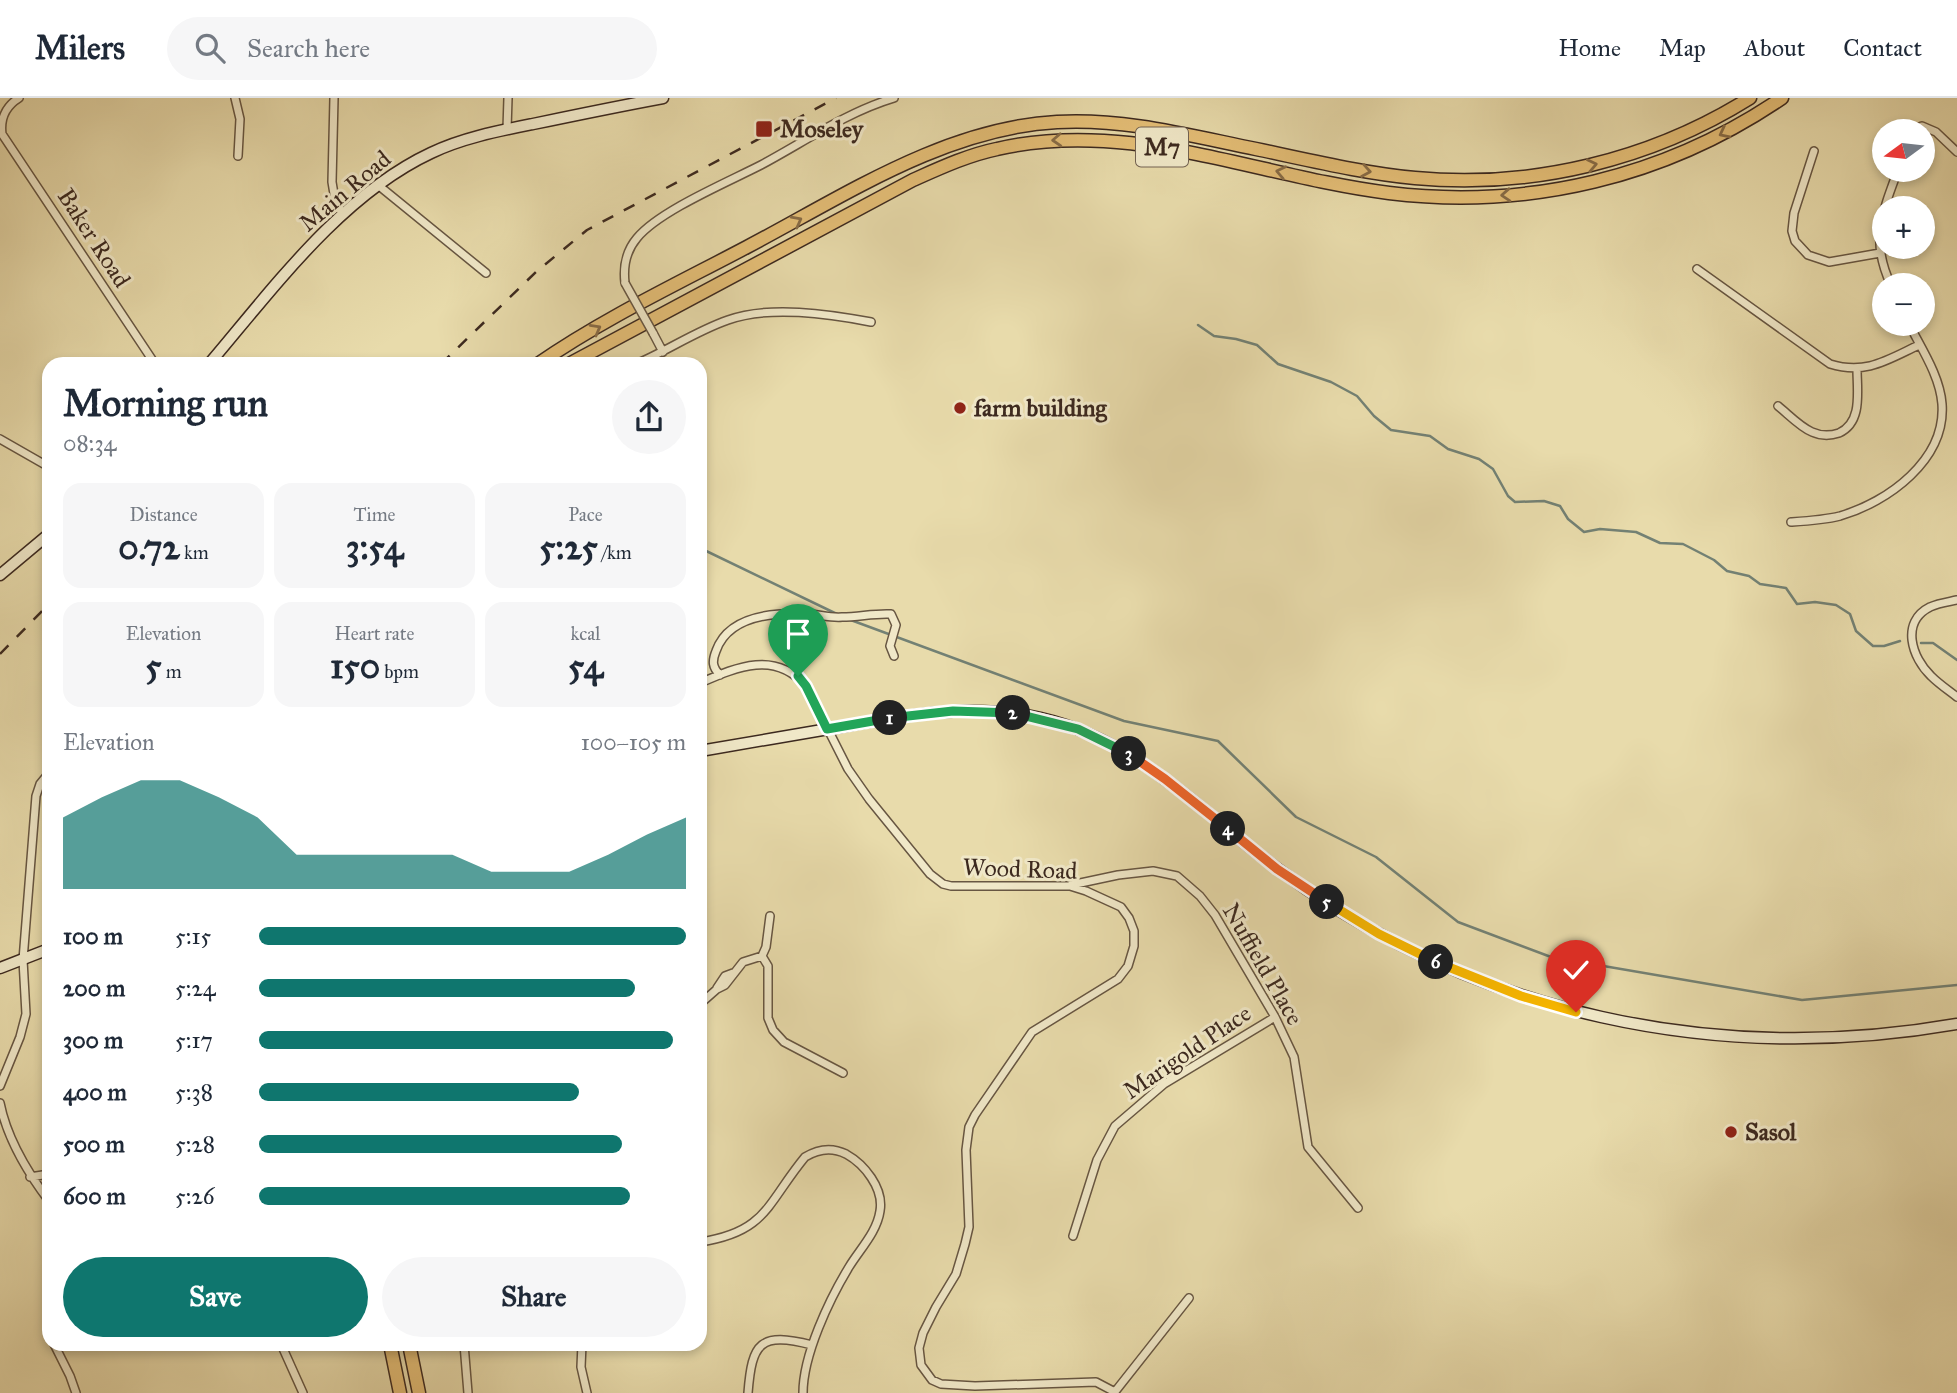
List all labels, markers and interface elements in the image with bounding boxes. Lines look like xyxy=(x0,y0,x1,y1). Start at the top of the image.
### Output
search box xyxy=(167,17,657,80)
text: Milers xyxy=(35,28,125,68)
icon: search xyxy=(191,29,229,67)
text: Search here xyxy=(247,32,370,64)
text: Home xyxy=(1558,33,1621,63)
text: Map xyxy=(1659,33,1706,63)
text: About xyxy=(1744,33,1805,63)
text: Contact xyxy=(1843,33,1922,63)
place label: Moseley xyxy=(780,114,865,144)
marker: Moseley xyxy=(754,119,774,139)
north arrow xyxy=(1872,119,1936,182)
map controls xyxy=(1872,119,1935,336)
one-way arrow xyxy=(1718,125,1731,139)
road number: M7 xyxy=(1136,128,1188,166)
one-way arrow xyxy=(1051,133,1062,148)
street label: Main Road xyxy=(293,144,397,238)
one-way arrow xyxy=(1586,158,1598,173)
one-way arrow xyxy=(1360,163,1372,178)
one-way arrow xyxy=(1275,165,1287,180)
street label: Baker Road xyxy=(51,183,137,293)
one-way arrow xyxy=(1501,187,1512,202)
button: + xyxy=(1872,196,1935,259)
one-way arrow xyxy=(789,216,802,230)
button: − xyxy=(1872,273,1935,336)
one-way arrow xyxy=(589,323,601,337)
text: Morning run xyxy=(63,380,268,426)
button: share xyxy=(612,380,686,454)
place label: farm building xyxy=(973,393,1108,423)
marker: farm building xyxy=(952,400,968,416)
text: 08:34 xyxy=(63,429,116,457)
text: Distance xyxy=(129,503,198,526)
text: Time xyxy=(353,503,396,526)
text: Pace xyxy=(568,503,603,526)
text: 0.72 xyxy=(118,526,180,569)
text: 3:54 xyxy=(346,526,403,569)
text: 5:25 xyxy=(539,526,598,569)
text: km xyxy=(180,541,209,564)
text: /km xyxy=(598,541,632,564)
pin xyxy=(768,604,828,676)
icon: arrive xyxy=(779,615,817,653)
text: Elevation xyxy=(126,622,201,645)
text: Heart rate xyxy=(335,622,414,645)
text: kcal xyxy=(571,622,600,645)
text: 5 xyxy=(145,645,162,688)
text: 150 xyxy=(330,645,380,688)
text: 54 xyxy=(568,645,603,688)
text: m xyxy=(162,660,182,683)
text: bpm xyxy=(380,660,419,683)
pin: 2 xyxy=(996,696,1030,730)
pin: 1 xyxy=(872,700,908,736)
text: 2 xyxy=(1008,701,1017,724)
text: 1 xyxy=(886,706,893,729)
text: Elevation xyxy=(63,728,154,756)
text: 100–105 m xyxy=(581,728,686,756)
pin: 3 xyxy=(1112,736,1146,772)
text: 3 xyxy=(1125,742,1132,765)
pin: 4 xyxy=(1210,812,1246,846)
text: 4 xyxy=(1222,817,1233,840)
street label: Wood Road xyxy=(962,852,1078,886)
pin: 5 xyxy=(1310,884,1344,920)
text: 5 xyxy=(1322,890,1331,913)
street label: Nuffield Place xyxy=(1216,898,1310,1030)
text: 100 m xyxy=(63,922,123,950)
text: 5:15 xyxy=(175,922,211,950)
pin xyxy=(1546,940,1606,1012)
pin: 6 xyxy=(1418,944,1454,980)
text: 6 xyxy=(1431,950,1440,973)
icon: check xyxy=(1557,951,1595,989)
text: 200 m xyxy=(63,974,125,1002)
text: 5:24 xyxy=(175,974,216,1002)
street label: Marigold Place xyxy=(1117,998,1257,1106)
text: 300 m xyxy=(63,1026,123,1054)
text: 5:17 xyxy=(175,1026,213,1054)
text: 400 m xyxy=(63,1078,127,1106)
text: 5:38 xyxy=(175,1078,213,1106)
place label: Sasol xyxy=(1745,1117,1797,1147)
marker: Sasol xyxy=(1723,1124,1739,1140)
text: 500 m xyxy=(63,1130,125,1158)
text: 5:28 xyxy=(175,1130,215,1158)
text: 600 m xyxy=(63,1182,126,1210)
text: 5:26 xyxy=(175,1182,215,1210)
button: Save xyxy=(63,1257,368,1337)
button: Share xyxy=(382,1257,686,1337)

